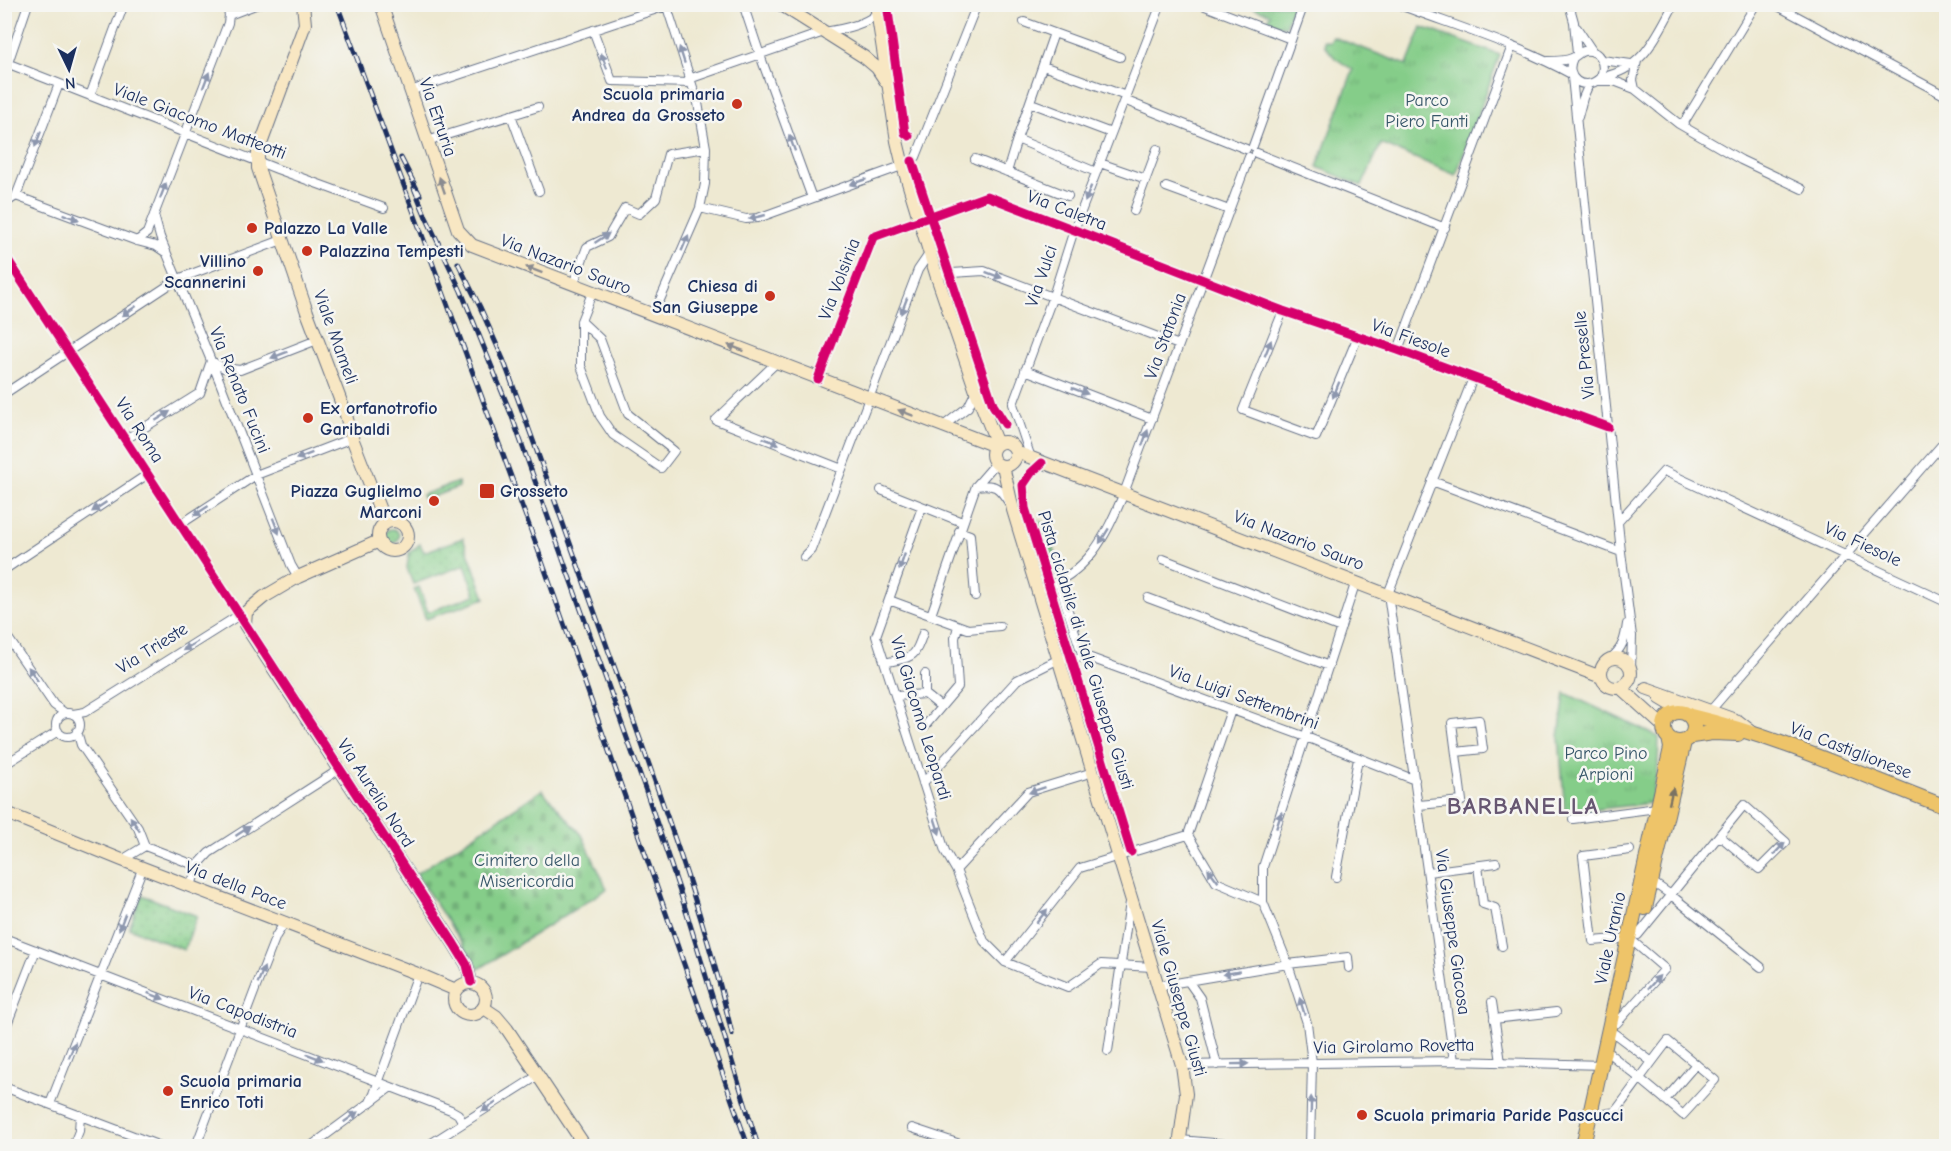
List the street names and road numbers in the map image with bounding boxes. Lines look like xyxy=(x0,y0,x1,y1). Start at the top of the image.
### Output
street label: Via Etruria xyxy=(414,75,461,159)
street label: Viale Giacomo Matteotti xyxy=(110,79,289,164)
street label: Via Caletra xyxy=(1024,186,1110,235)
street label: Via Nazario Sauro xyxy=(497,230,634,299)
street label: Via Volsinia xyxy=(814,235,865,323)
street label: Via Vulci xyxy=(1021,242,1062,310)
street label: Viale Mameli xyxy=(309,287,362,387)
street label: Via Statonia xyxy=(1140,290,1191,382)
street label: Via Preselle xyxy=(1569,310,1600,400)
street label: Via Fiesole xyxy=(1368,315,1453,362)
street label: Via Renato Fucini xyxy=(205,324,274,456)
street label: Via Roma xyxy=(111,394,168,467)
street label: Via Nazario Sauro xyxy=(1230,506,1367,575)
street label: Pista ciclabile di Viale Giuseppe Giusti xyxy=(1033,508,1138,792)
street label: Via Fiesole xyxy=(1821,518,1905,571)
street label: Via Trieste xyxy=(113,618,192,678)
street label: Via Giacomo Leopardi xyxy=(886,634,955,803)
street label: Via Luigi Settembrini xyxy=(1166,661,1322,734)
street label: Via Castiglionese xyxy=(1787,718,1915,783)
street label: Via Aurelia Nord xyxy=(333,735,419,852)
street label: Via Giuseppe Giacosa xyxy=(1430,848,1475,1016)
street label: Via della Pace xyxy=(182,856,290,914)
street label: Viale Uranio xyxy=(1590,890,1631,986)
street label: Viale Giuseppe Giusti xyxy=(1146,918,1211,1079)
street label: Via Capodistria xyxy=(185,982,300,1043)
street label: Via Girolamo Rovetta xyxy=(1313,1035,1475,1058)

